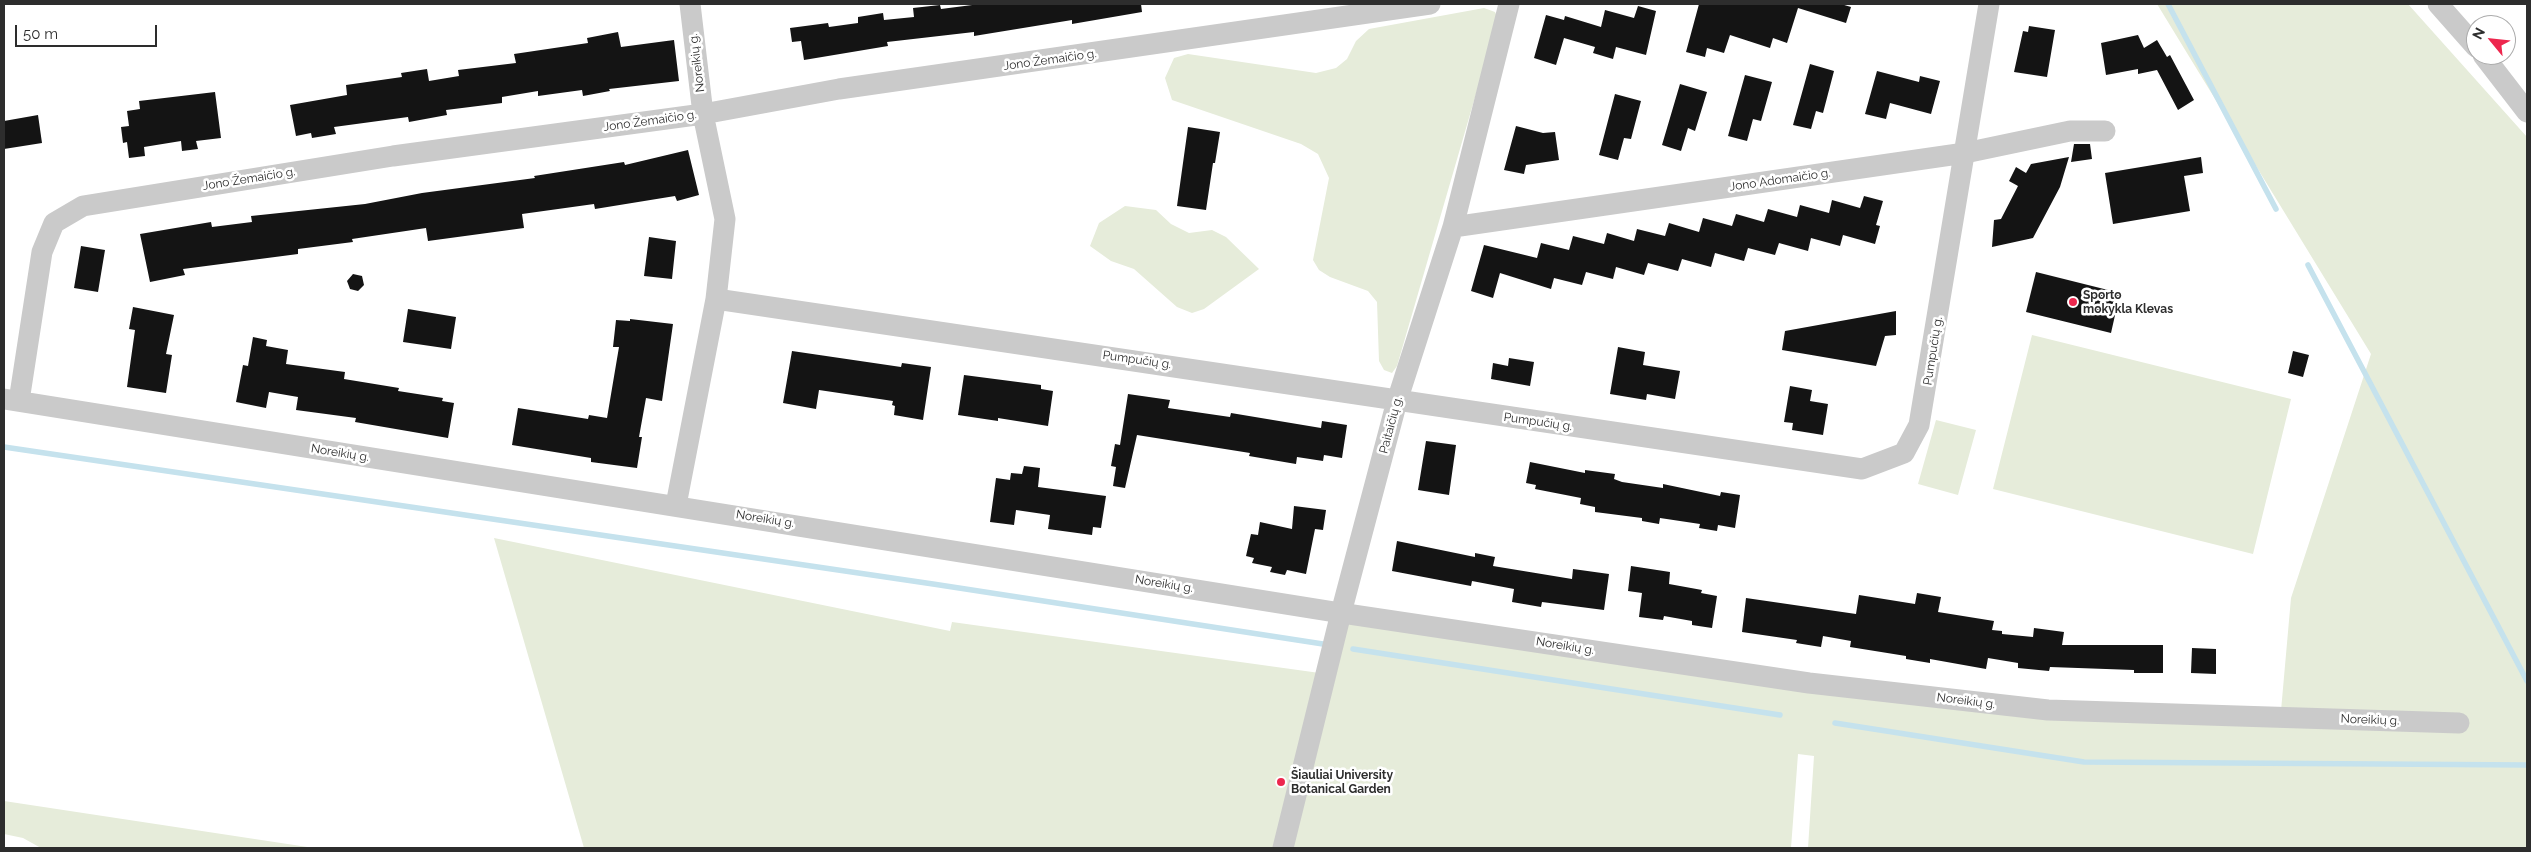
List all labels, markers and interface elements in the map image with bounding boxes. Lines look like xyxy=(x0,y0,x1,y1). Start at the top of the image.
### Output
scale bar xyxy=(18,15,160,47)
north arrow xyxy=(2466,15,2516,65)
text: 50 m xyxy=(23,25,58,43)
text: N xyxy=(2469,25,2488,42)
street label: Noreikių g. xyxy=(686,33,708,93)
street label: Jono Žemaičio g. xyxy=(1003,46,1097,74)
street label: Jono Žemaičio g. xyxy=(603,107,697,135)
street label: Jono Žemaičio g. xyxy=(202,165,296,193)
street label: Jono Adomaičio g. xyxy=(1729,166,1831,194)
place label: Sporto mokykla Klevas xyxy=(2083,288,2173,316)
marker: Sporto mokykla Klevas xyxy=(2067,296,2079,308)
street label: Pumpučių g. xyxy=(1920,316,1946,386)
street label: Pumpučių g. xyxy=(1102,348,1172,372)
street label: Paitaičių g. xyxy=(1376,395,1406,455)
street label: Pumpučių g. xyxy=(1503,410,1573,434)
street label: Noreikių g. xyxy=(310,441,370,465)
street label: Noreikių g. xyxy=(735,507,795,531)
street label: Noreikių g. xyxy=(1134,572,1194,596)
street label: Noreikių g. xyxy=(1535,634,1595,658)
street label: Noreikių g. xyxy=(1936,690,1996,712)
street label: Noreikių g. xyxy=(2340,712,2400,728)
place label: Šiauliai University Botanical Garden xyxy=(1291,768,1393,796)
marker: Šiauliai University Botanical Garden xyxy=(1275,776,1287,788)

